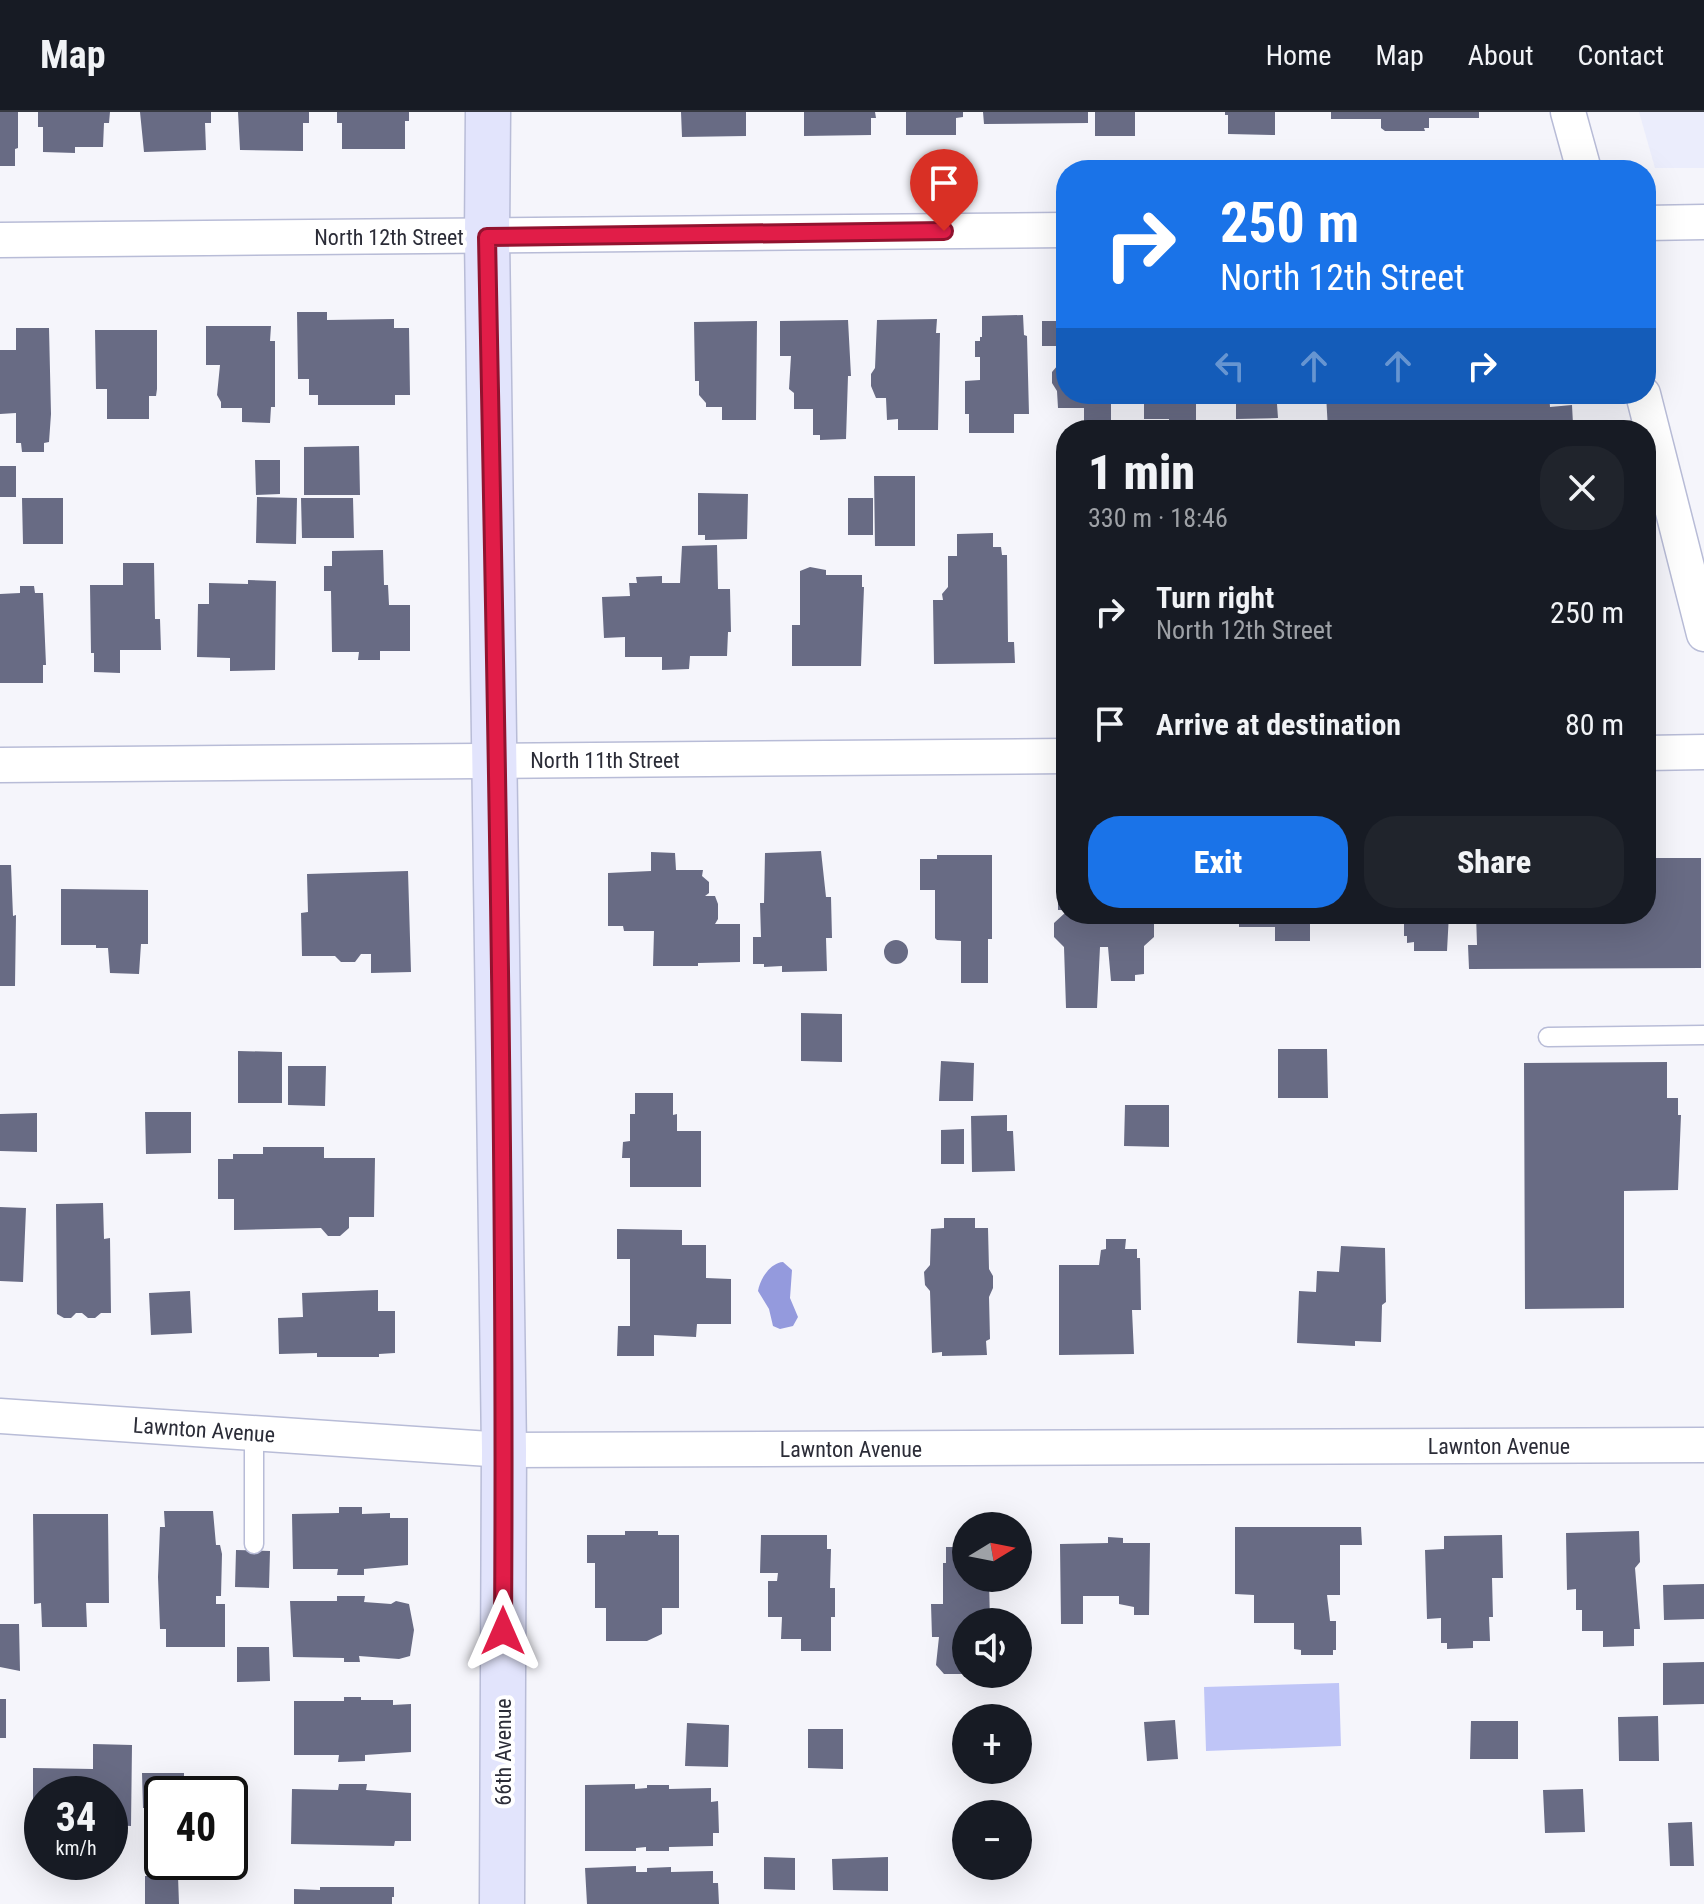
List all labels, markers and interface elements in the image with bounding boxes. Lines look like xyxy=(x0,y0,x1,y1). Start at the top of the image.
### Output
text: Map xyxy=(40,33,106,77)
text: Home xyxy=(1266,39,1331,72)
text: Map xyxy=(1375,39,1424,72)
text: About xyxy=(1468,39,1534,72)
text: Contact xyxy=(1578,39,1664,72)
pin xyxy=(910,149,978,231)
icon: arrive xyxy=(922,161,966,205)
text: 250 m xyxy=(1220,190,1359,256)
icon: right xyxy=(1088,192,1192,296)
street label: North 12th Street xyxy=(314,225,464,250)
text: North 12th Street xyxy=(1220,257,1465,299)
icon: left xyxy=(1208,344,1252,388)
icon: ahead xyxy=(1292,344,1336,388)
icon: ahead xyxy=(1376,344,1420,388)
icon: right xyxy=(1460,344,1504,388)
text: 1 min xyxy=(1088,444,1195,501)
button: close xyxy=(1540,446,1624,530)
text: 330 m · 18:46 xyxy=(1088,503,1228,533)
text: Turn right xyxy=(1156,580,1274,615)
icon: right xyxy=(1088,590,1132,634)
text: 250 m xyxy=(1550,595,1624,630)
text: North 12th Street xyxy=(1156,615,1333,645)
icon: arrive xyxy=(1088,702,1132,746)
text: Arrive at destination xyxy=(1156,707,1401,742)
text: 80 m xyxy=(1565,707,1624,742)
street label: North 11th Street xyxy=(530,748,680,773)
button: Exit xyxy=(1088,816,1348,908)
button: Share xyxy=(1364,816,1624,908)
street label: Lawnton Avenue xyxy=(132,1413,276,1447)
street label: Lawnton Avenue xyxy=(1428,1434,1570,1459)
street label: Lawnton Avenue xyxy=(780,1437,922,1462)
north arrow xyxy=(952,1512,1032,1592)
map controls xyxy=(952,1512,1032,1880)
position arrow xyxy=(461,1589,545,1673)
button: sound xyxy=(952,1608,1032,1688)
street label: 66th Avenue xyxy=(491,1698,516,1806)
button: + xyxy=(952,1704,1032,1784)
speed limit sign: 40 xyxy=(144,1776,248,1880)
text: 34 xyxy=(56,1794,96,1841)
button: − xyxy=(952,1800,1032,1880)
text: km/h xyxy=(55,1836,97,1860)

